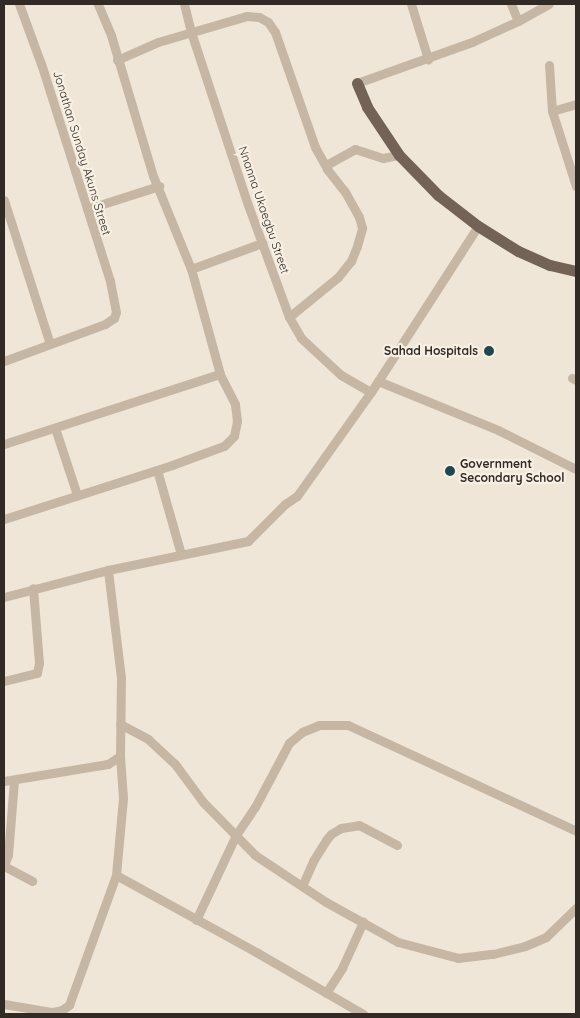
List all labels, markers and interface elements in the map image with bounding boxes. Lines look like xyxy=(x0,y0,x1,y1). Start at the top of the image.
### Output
street label: Jonathan Sunday Akuns Street xyxy=(50,69,114,237)
street label: Nnanna Ukaegbu Street xyxy=(235,144,293,276)
place label: Sahad Hospitals xyxy=(384,344,478,358)
marker: Sahad Hospitals xyxy=(482,344,496,358)
place label: Government Secondary School xyxy=(460,457,564,485)
marker: Government Secondary School xyxy=(444,465,456,477)

